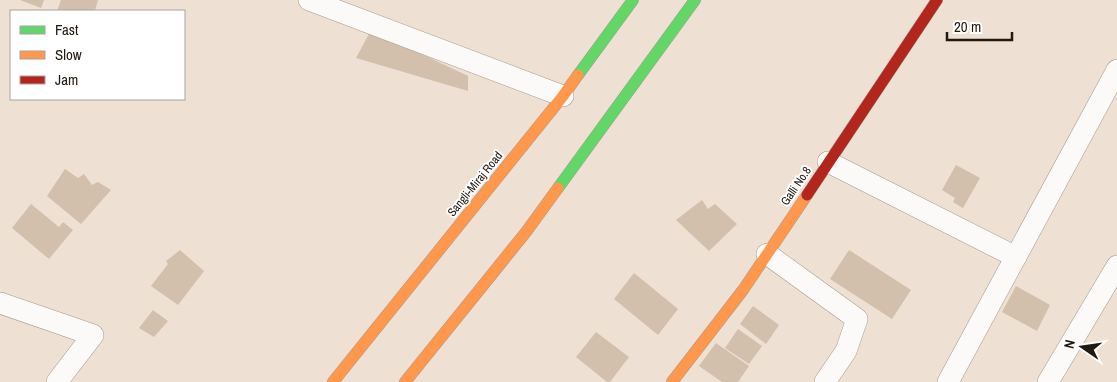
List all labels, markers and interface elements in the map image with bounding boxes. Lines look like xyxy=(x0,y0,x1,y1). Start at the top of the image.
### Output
legend xyxy=(10,10,185,100)
scale bar xyxy=(947,10,1012,42)
text: 20 m xyxy=(954,16,981,37)
text: Fast xyxy=(55,19,79,40)
text: Slow xyxy=(55,44,82,65)
text: Jam xyxy=(55,69,78,90)
street label: Sangli-Miraj Road xyxy=(444,148,506,220)
street label: Galli No.8 xyxy=(777,163,815,209)
north arrow xyxy=(1057,322,1107,372)
text: N xyxy=(1060,338,1079,350)

